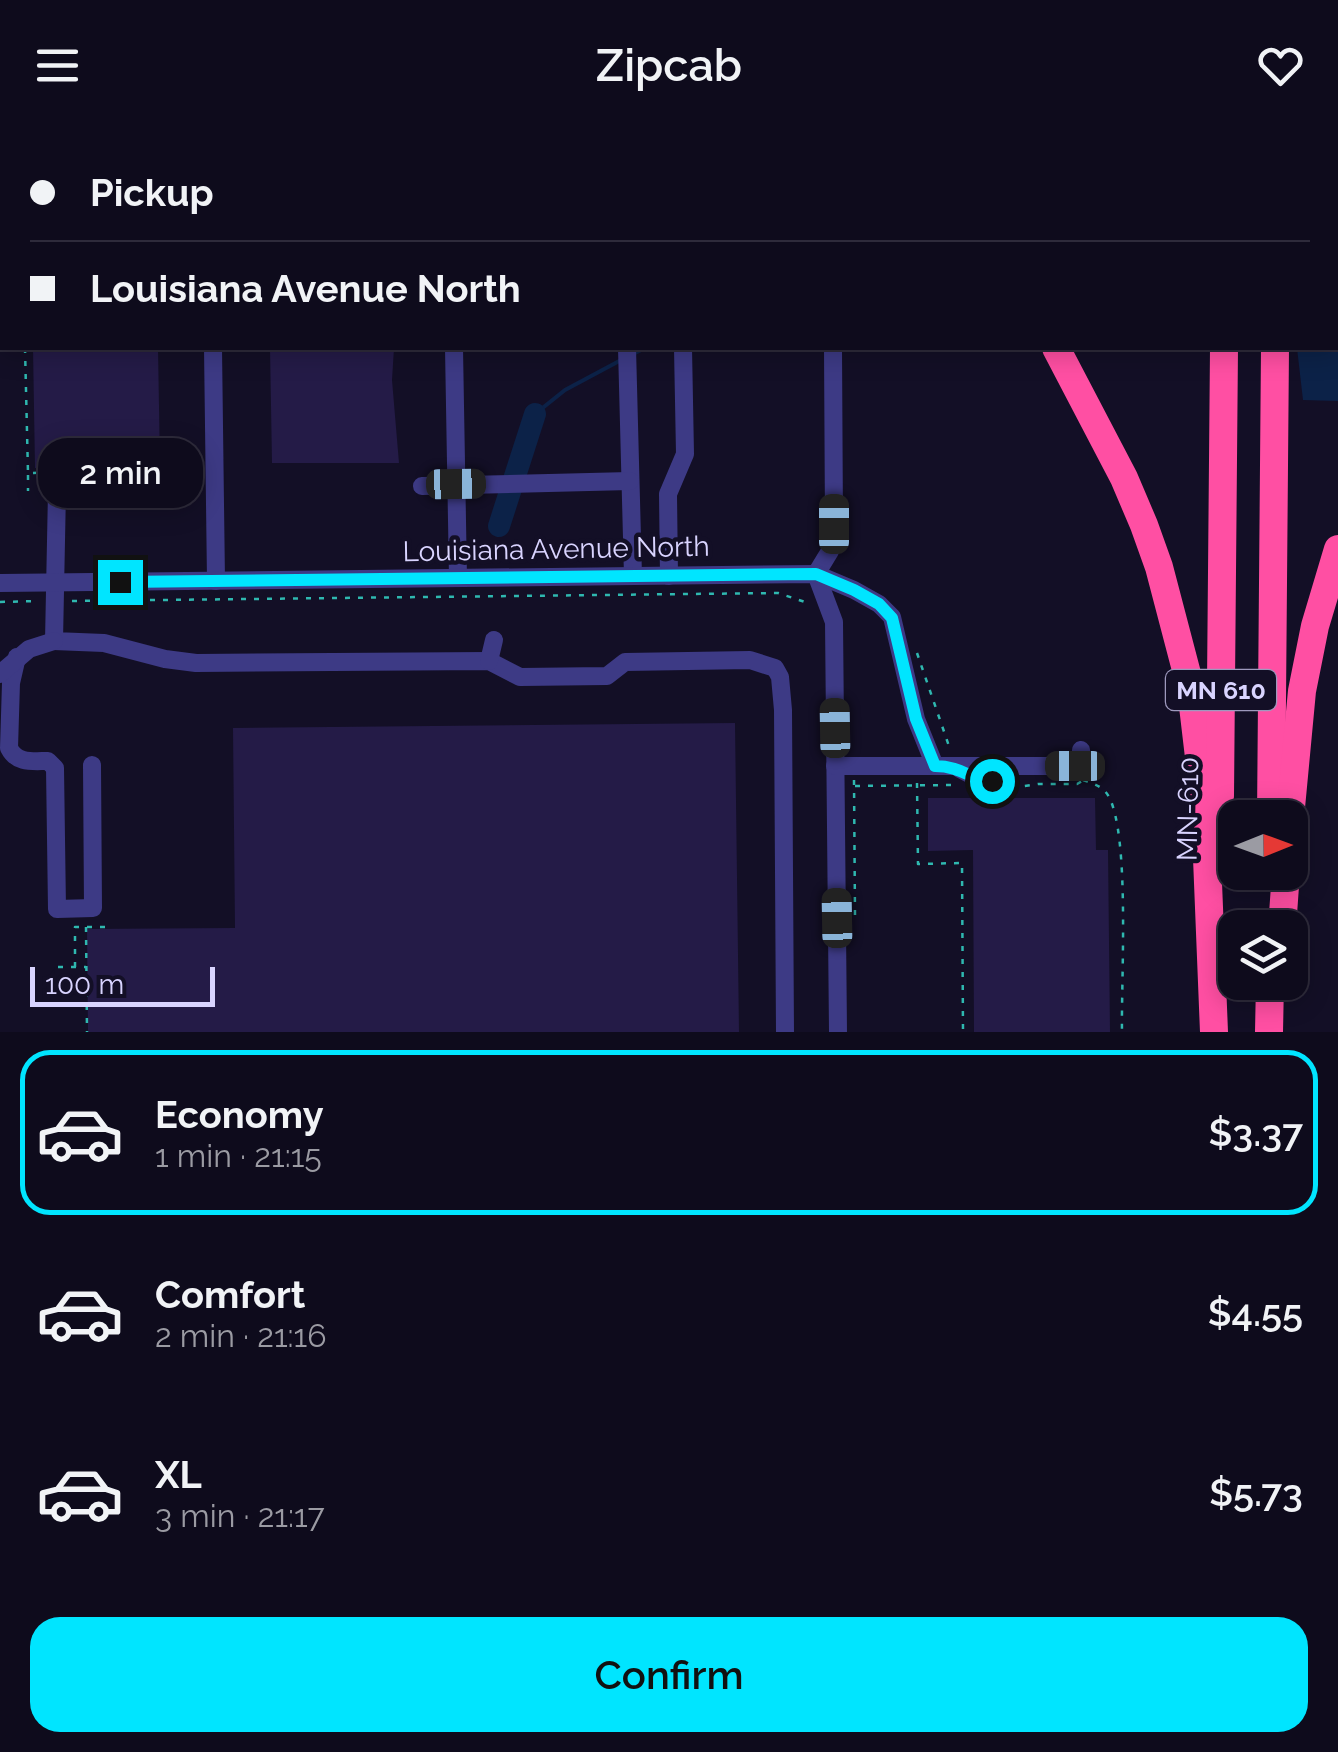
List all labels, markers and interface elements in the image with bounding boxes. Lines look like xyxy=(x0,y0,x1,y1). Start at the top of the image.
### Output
icon: menu xyxy=(30,38,85,93)
icon: heart xyxy=(1253,38,1308,93)
text: Zipcab xyxy=(596,39,742,92)
text: Pickup xyxy=(90,170,214,215)
text: Louisiana Avenue North xyxy=(90,266,521,311)
callout: 2 min xyxy=(38,437,202,507)
text: 2 min xyxy=(80,454,161,491)
car xyxy=(426,468,486,500)
car xyxy=(819,494,849,554)
street label: Louisiana Avenue North xyxy=(402,530,710,568)
route end xyxy=(98,560,143,605)
road number: MN 610 xyxy=(1166,670,1276,710)
car xyxy=(819,698,851,758)
car xyxy=(1045,751,1105,781)
street label: MN-610 xyxy=(1171,757,1205,861)
route start xyxy=(970,759,1015,804)
north arrow xyxy=(1218,800,1308,890)
map controls xyxy=(1218,800,1308,1000)
car xyxy=(821,888,853,948)
button: layers xyxy=(1218,910,1308,1000)
scale bar xyxy=(30,962,215,1006)
text: 100 m xyxy=(45,968,124,1001)
icon: car xyxy=(35,1088,125,1178)
text: Economy xyxy=(155,1092,324,1137)
text: $3.37 xyxy=(1209,1110,1303,1155)
text: 1 min · 21:15 xyxy=(155,1137,322,1174)
icon: car xyxy=(35,1268,125,1358)
text: Comfort xyxy=(155,1272,305,1317)
text: $4.55 xyxy=(1208,1290,1303,1335)
text: 2 min · 21:16 xyxy=(155,1317,327,1354)
icon: car xyxy=(35,1448,125,1538)
text: XL xyxy=(155,1452,202,1497)
text: $5.73 xyxy=(1209,1470,1303,1515)
text: 3 min · 21:17 xyxy=(155,1497,325,1534)
button: Confirm xyxy=(30,1617,1308,1732)

